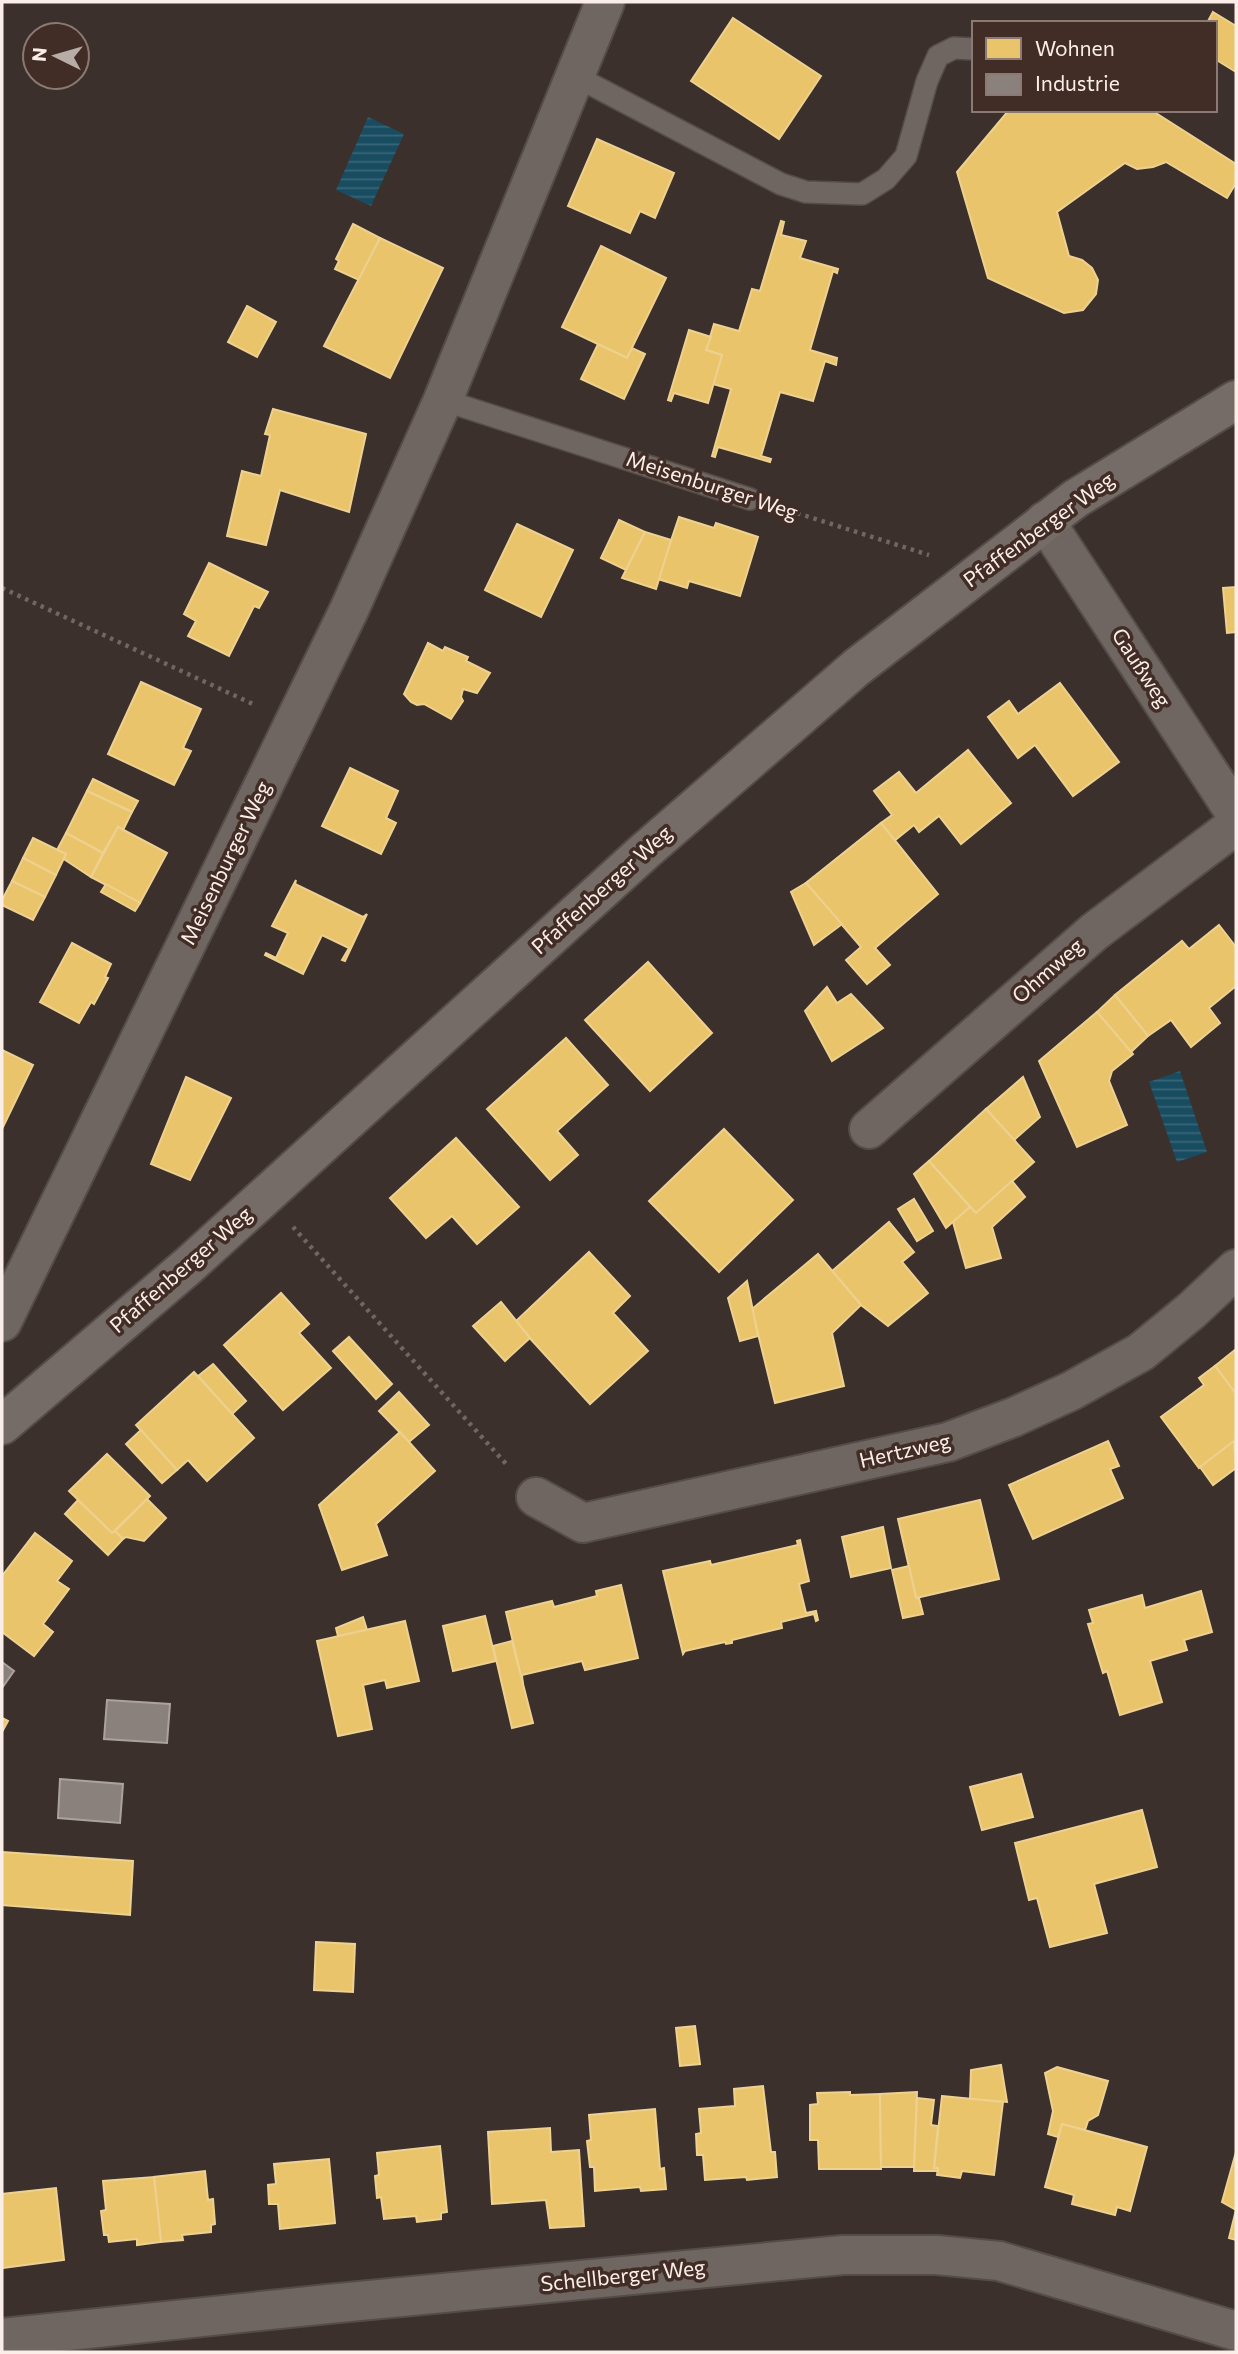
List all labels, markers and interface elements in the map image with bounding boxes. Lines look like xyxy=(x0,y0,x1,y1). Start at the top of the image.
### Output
north arrow xyxy=(21,21,91,91)
legend xyxy=(972,21,1217,112)
text: Wohnen xyxy=(1035,35,1115,60)
text: N xyxy=(26,46,51,63)
text: Industrie xyxy=(1035,70,1120,95)
street label: Meisenburger Weg xyxy=(624,445,801,524)
street label: Pfaffenberger Weg xyxy=(958,466,1118,592)
street label: Gaußweg xyxy=(1107,623,1177,712)
street label: Meisenburger Weg xyxy=(174,777,275,948)
street label: Pfaffenberger Weg xyxy=(526,819,676,958)
street label: Ohmweg xyxy=(1006,932,1088,1008)
street label: Pfaffenberger Weg xyxy=(104,1200,256,1337)
street label: Hertzweg xyxy=(856,1427,953,1472)
street label: Schellberger Weg xyxy=(539,2253,706,2296)

